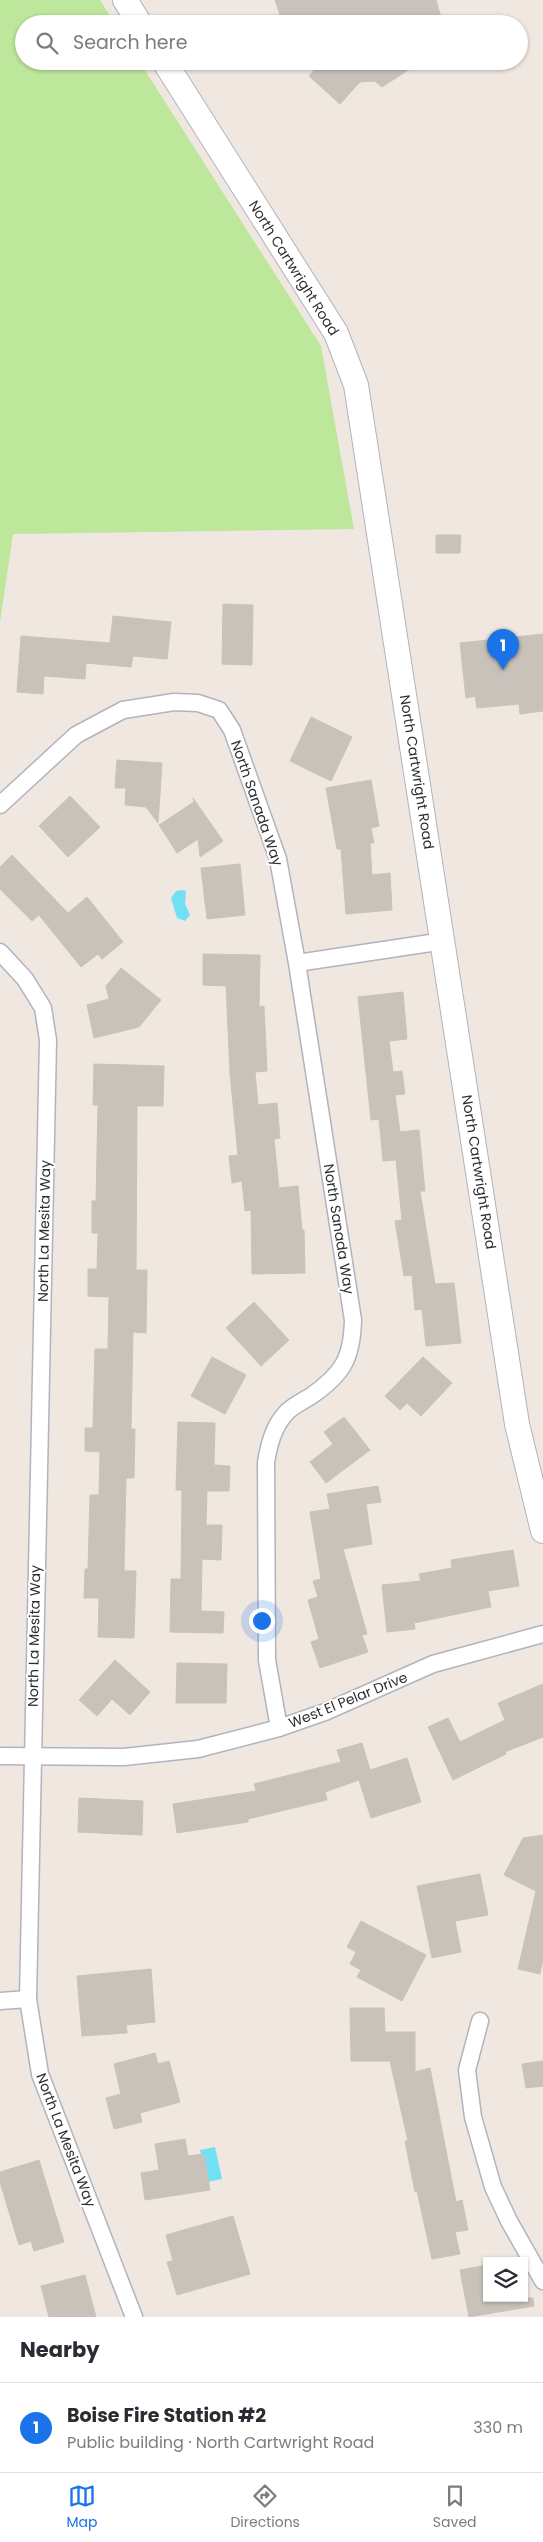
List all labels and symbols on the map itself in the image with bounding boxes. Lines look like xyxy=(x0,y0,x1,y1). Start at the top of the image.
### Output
street label: North Cartwright Road xyxy=(244,196,344,340)
pin: 1 xyxy=(487,629,519,670)
street label: North Cartwright Road xyxy=(395,693,439,851)
street label: North Sanada Way xyxy=(226,738,288,869)
street label: North Cartwright Road xyxy=(457,1093,501,1251)
street label: North La Mesita Way xyxy=(33,1160,55,1302)
street label: North Sanada Way xyxy=(319,1162,359,1296)
street label: North La Mesita Way xyxy=(23,1565,45,1707)
your location xyxy=(249,1608,275,1634)
street label: West El Pelar Drive xyxy=(286,1667,411,1733)
street label: North La Mesita Way xyxy=(31,2070,101,2210)

